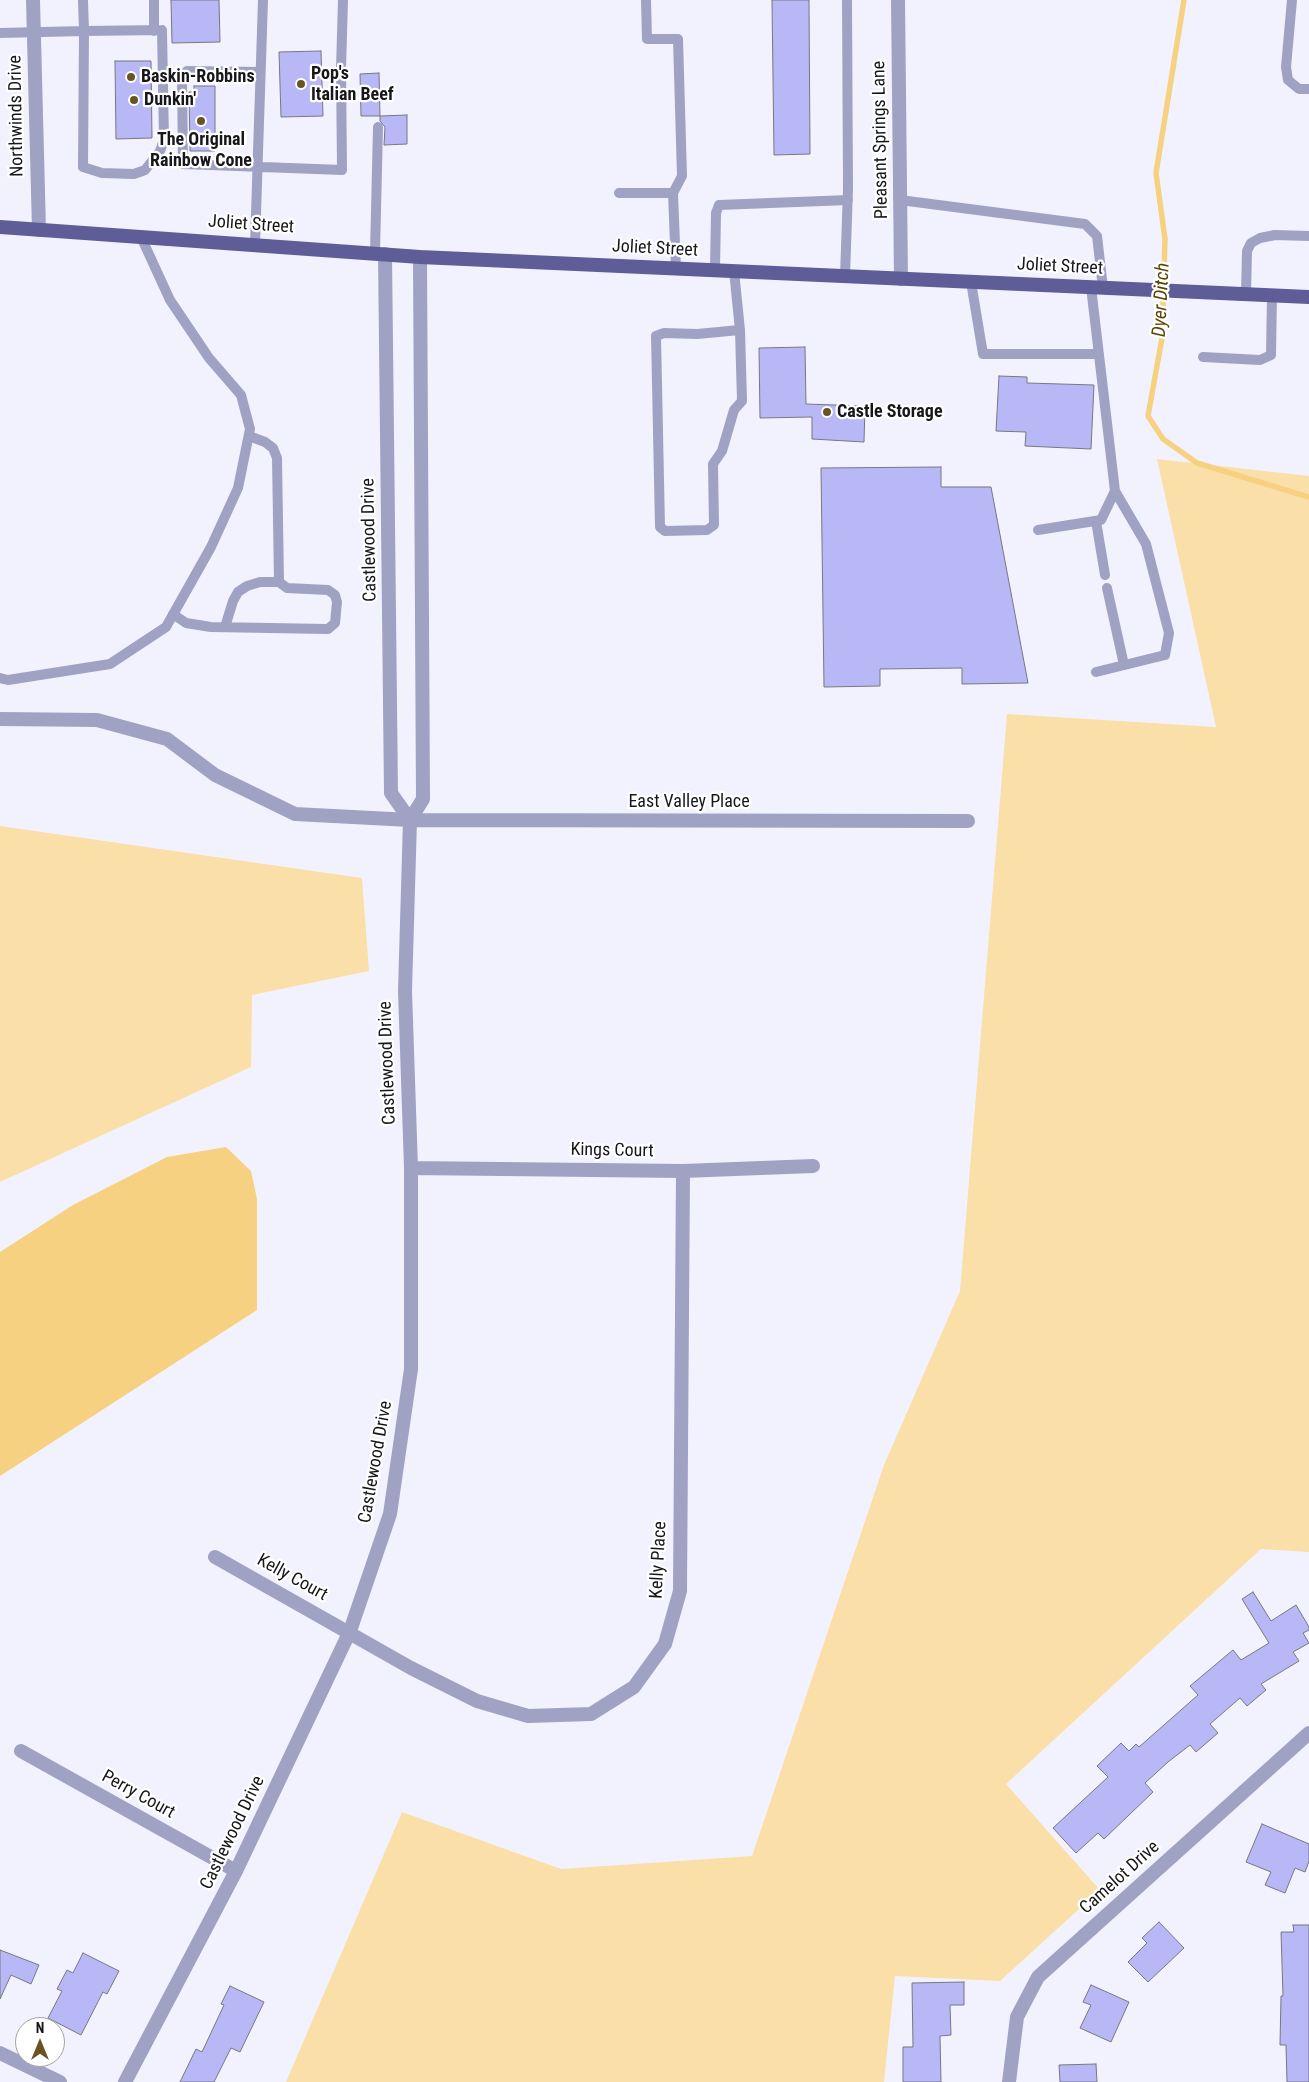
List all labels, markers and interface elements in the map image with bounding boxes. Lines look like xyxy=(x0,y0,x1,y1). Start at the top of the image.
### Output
street label: Northwinds Drive xyxy=(5,55,29,177)
street label: Pleasant Springs Lane xyxy=(869,61,893,219)
place label: Pop's Italian Beef xyxy=(311,63,394,106)
place label: Baskin-Robbins xyxy=(141,66,255,88)
marker: Baskin-Robbins xyxy=(125,71,137,83)
marker: Pop's Italian Beef xyxy=(295,78,307,90)
place label: Dunkin' xyxy=(144,89,196,111)
marker: Dunkin' xyxy=(128,94,140,106)
marker: The Original Rainbow Cone xyxy=(195,115,207,127)
place label: The Original Rainbow Cone xyxy=(150,129,252,172)
street label: Joliet Street xyxy=(207,211,295,239)
street label: Joliet Street xyxy=(611,236,699,262)
street label: Joliet Street xyxy=(1016,254,1104,280)
water label: Dyer Ditch xyxy=(1149,262,1175,338)
place label: Castle Storage xyxy=(837,401,943,423)
marker: Castle Storage xyxy=(821,406,833,418)
street label: Castlewood Drive xyxy=(358,478,382,602)
street label: East Valley Place xyxy=(628,791,750,813)
street label: Castlewood Drive xyxy=(375,1001,401,1125)
street label: Kings Court xyxy=(570,1139,654,1163)
street label: Castlewood Drive xyxy=(355,1399,397,1525)
street label: Kelly Place xyxy=(646,1521,672,1599)
street label: Kelly Court xyxy=(253,1550,331,1606)
street label: Perry Court xyxy=(98,1766,178,1824)
street label: Castlewood Drive xyxy=(196,1773,270,1893)
street label: Camelot Drive xyxy=(1076,1837,1164,1919)
north arrow xyxy=(15,2017,65,2067)
text: N xyxy=(36,2020,44,2036)

